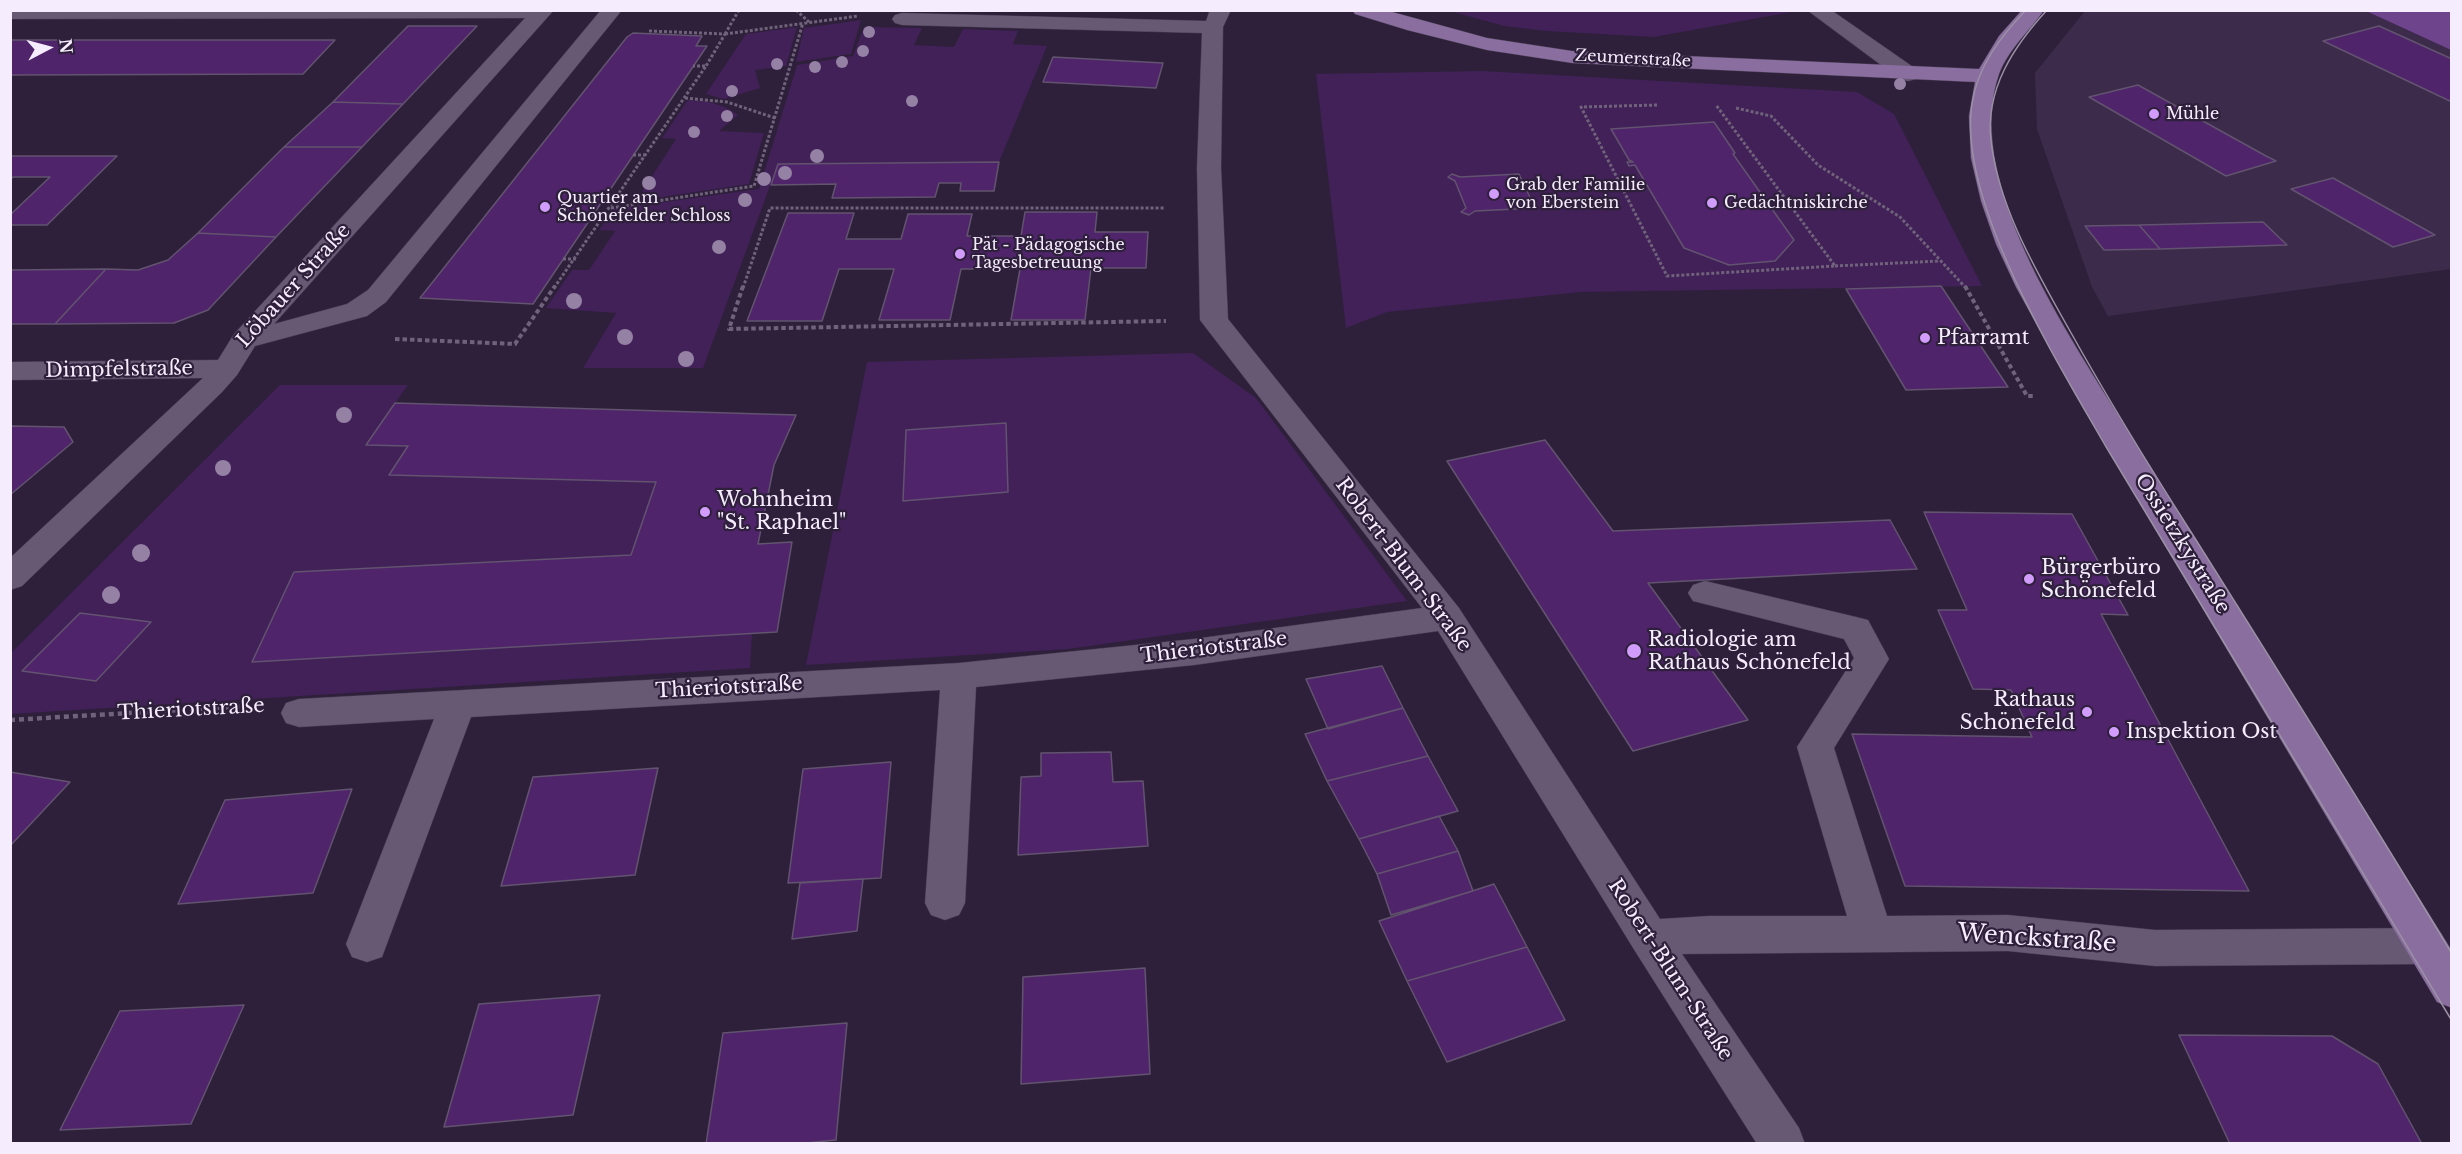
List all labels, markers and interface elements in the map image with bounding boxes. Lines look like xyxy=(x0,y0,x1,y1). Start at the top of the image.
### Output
north arrow xyxy=(18,18,78,78)
text: N xyxy=(55,38,77,55)
street label: Zeumerstraße xyxy=(1575,46,1691,72)
place label: Mühle xyxy=(2166,104,2219,124)
marker: Mühle xyxy=(2147,107,2161,121)
place label: Grab der Familie von Eberstein xyxy=(1506,175,1645,213)
marker: Grab der Familie von Eberstein xyxy=(1487,187,1501,201)
place label: Quartier am Schönefelder Schloss xyxy=(557,188,731,226)
place label: Gedächtniskirche xyxy=(1724,193,1868,213)
marker: Gedächtniskirche xyxy=(1705,196,1719,210)
marker: Quartier am Schönefelder Schloss xyxy=(538,200,552,214)
street label: Löbauer Straße xyxy=(232,219,356,353)
place label: Pät - Pädagogische Tagesbetreuung xyxy=(972,235,1125,273)
marker: Pät - Pädagogische Tagesbetreuung xyxy=(953,247,967,261)
place label: Pfarramt xyxy=(1937,326,2029,350)
marker: Pfarramt xyxy=(1918,331,1932,345)
street label: Dimpfelstraße xyxy=(45,357,193,383)
street label: Ossietzkystraße xyxy=(2129,469,2235,619)
street label: Robert-Blum-Straße xyxy=(1330,473,1476,657)
place label: Wohnheim "St. Raphael" xyxy=(717,488,846,535)
marker: Wohnheim "St. Raphael" xyxy=(698,505,712,519)
place label: Bürgerbüro Schönefeld xyxy=(2041,556,2161,603)
marker: Bürgerbüro Schönefeld xyxy=(2022,572,2036,586)
street label: Thieriotstraße xyxy=(1139,627,1289,669)
place label: Radiologie am Rathaus Schönefeld xyxy=(1648,628,1851,675)
marker: Radiologie am Rathaus Schönefeld xyxy=(1625,642,1643,660)
street label: Thieriotstraße xyxy=(655,672,803,704)
place label: Rathaus Schönefeld xyxy=(1960,688,2075,735)
street label: Thieriotstraße xyxy=(117,694,265,726)
marker: Rathaus Schönefeld xyxy=(2080,705,2094,719)
place label: Inspektion Ost xyxy=(2126,720,2277,744)
marker: Inspektion Ost xyxy=(2107,725,2121,739)
street label: Robert-Blum-Straße xyxy=(1602,875,1738,1065)
street label: Wenckstraße xyxy=(1957,919,2117,959)

